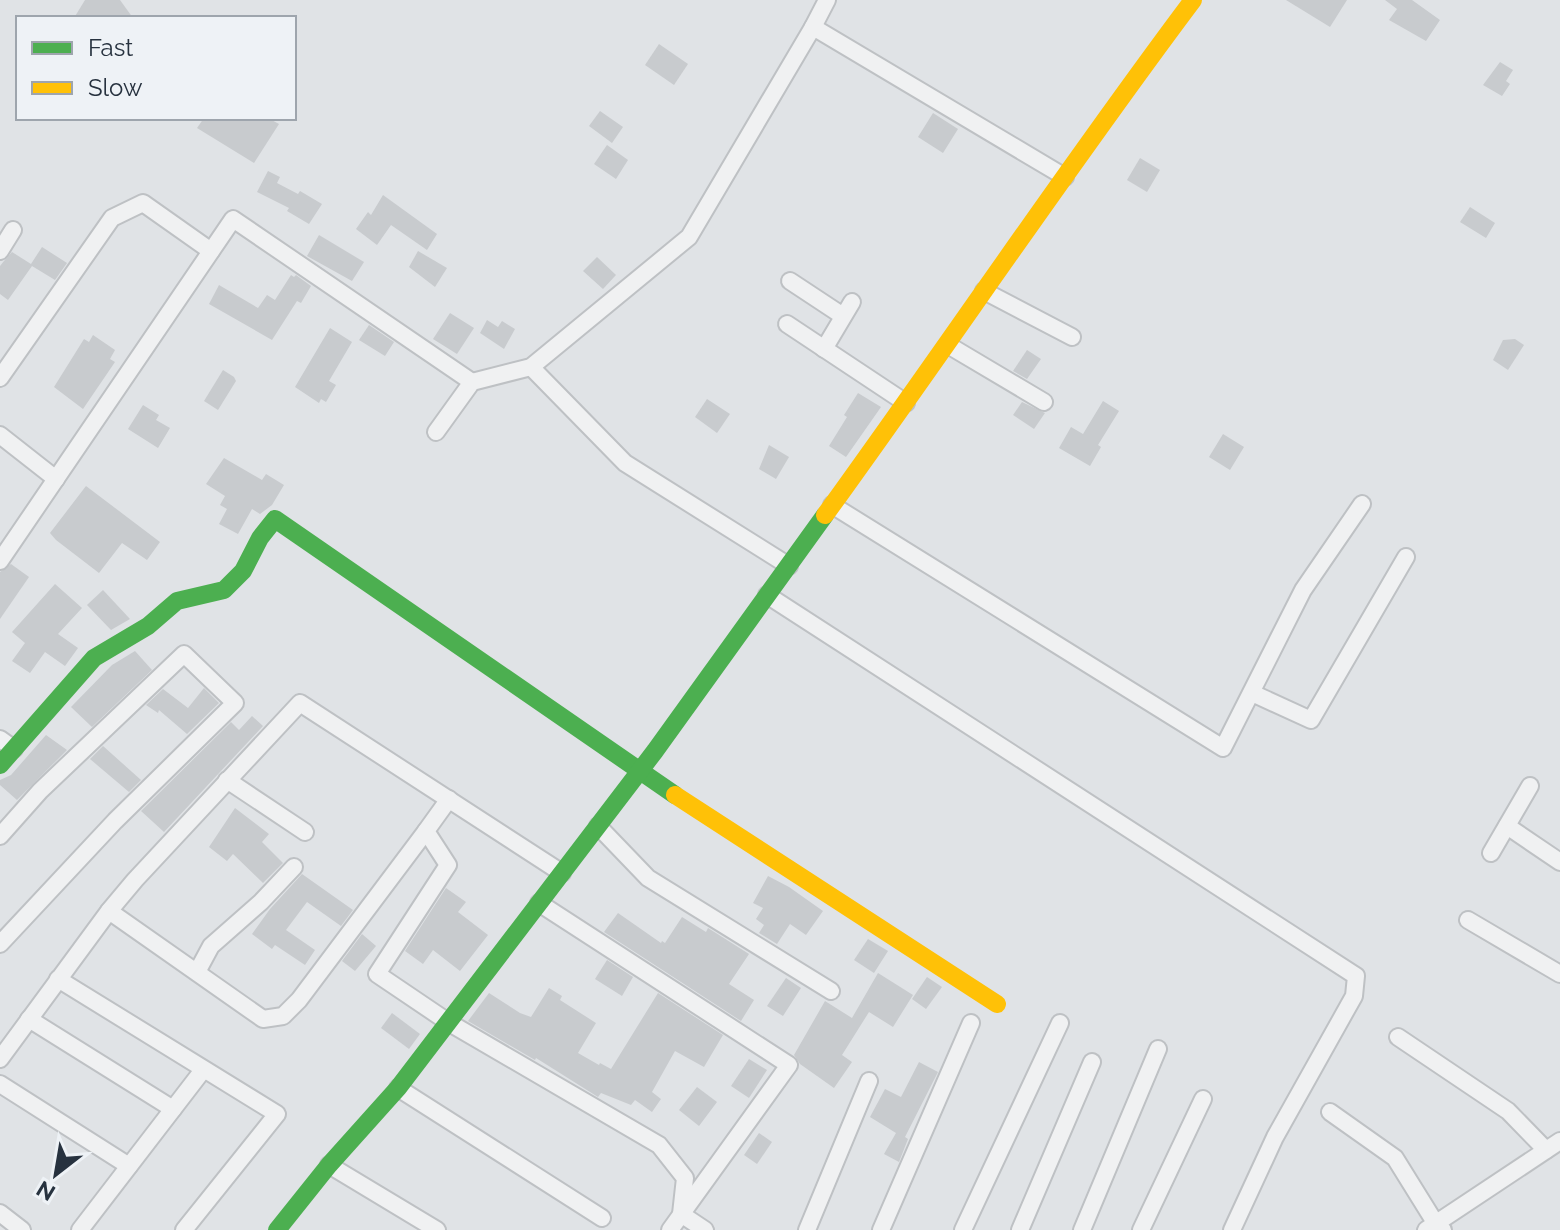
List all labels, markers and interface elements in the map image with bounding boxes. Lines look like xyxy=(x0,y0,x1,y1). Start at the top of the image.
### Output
legend xyxy=(16,16,296,120)
text: Fast xyxy=(88,33,133,62)
text: Slow xyxy=(88,73,143,102)
north arrow xyxy=(16,1134,96,1214)
text: N xyxy=(32,1176,60,1207)

